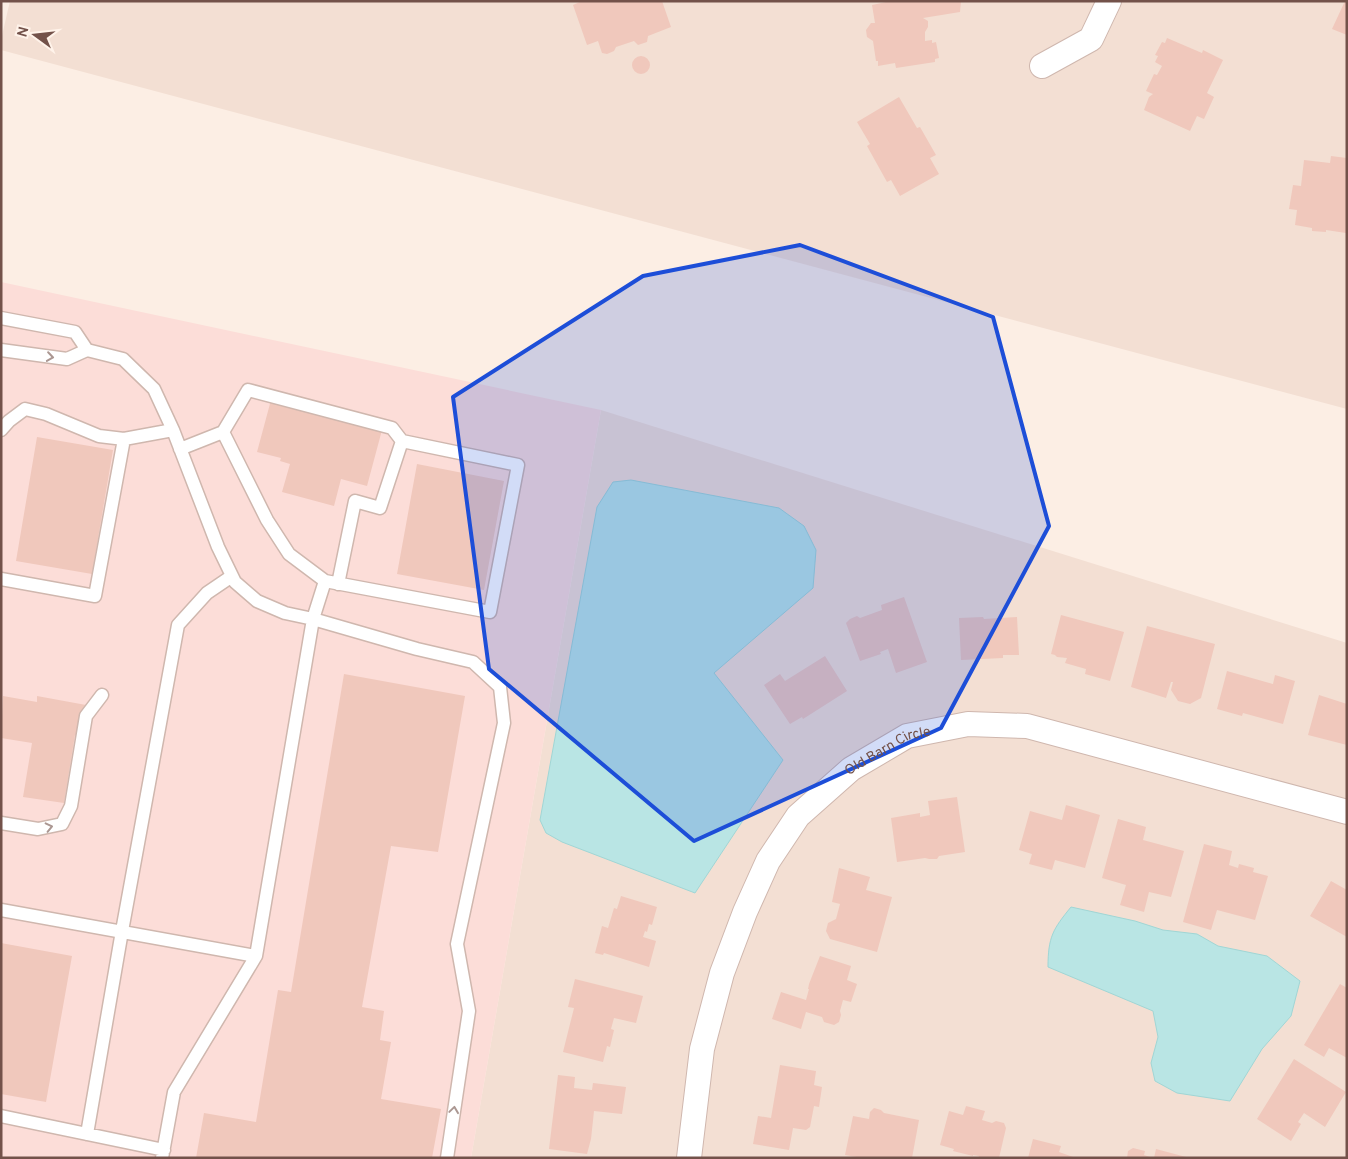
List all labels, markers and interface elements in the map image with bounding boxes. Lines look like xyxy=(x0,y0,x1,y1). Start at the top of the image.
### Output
north arrow xyxy=(10,10,60,60)
text: N xyxy=(14,25,33,39)
one-way arrow xyxy=(46,351,54,362)
street label: Old Barn Circle xyxy=(841,723,932,779)
one-way arrow xyxy=(45,822,54,833)
one-way arrow xyxy=(448,1105,459,1113)

